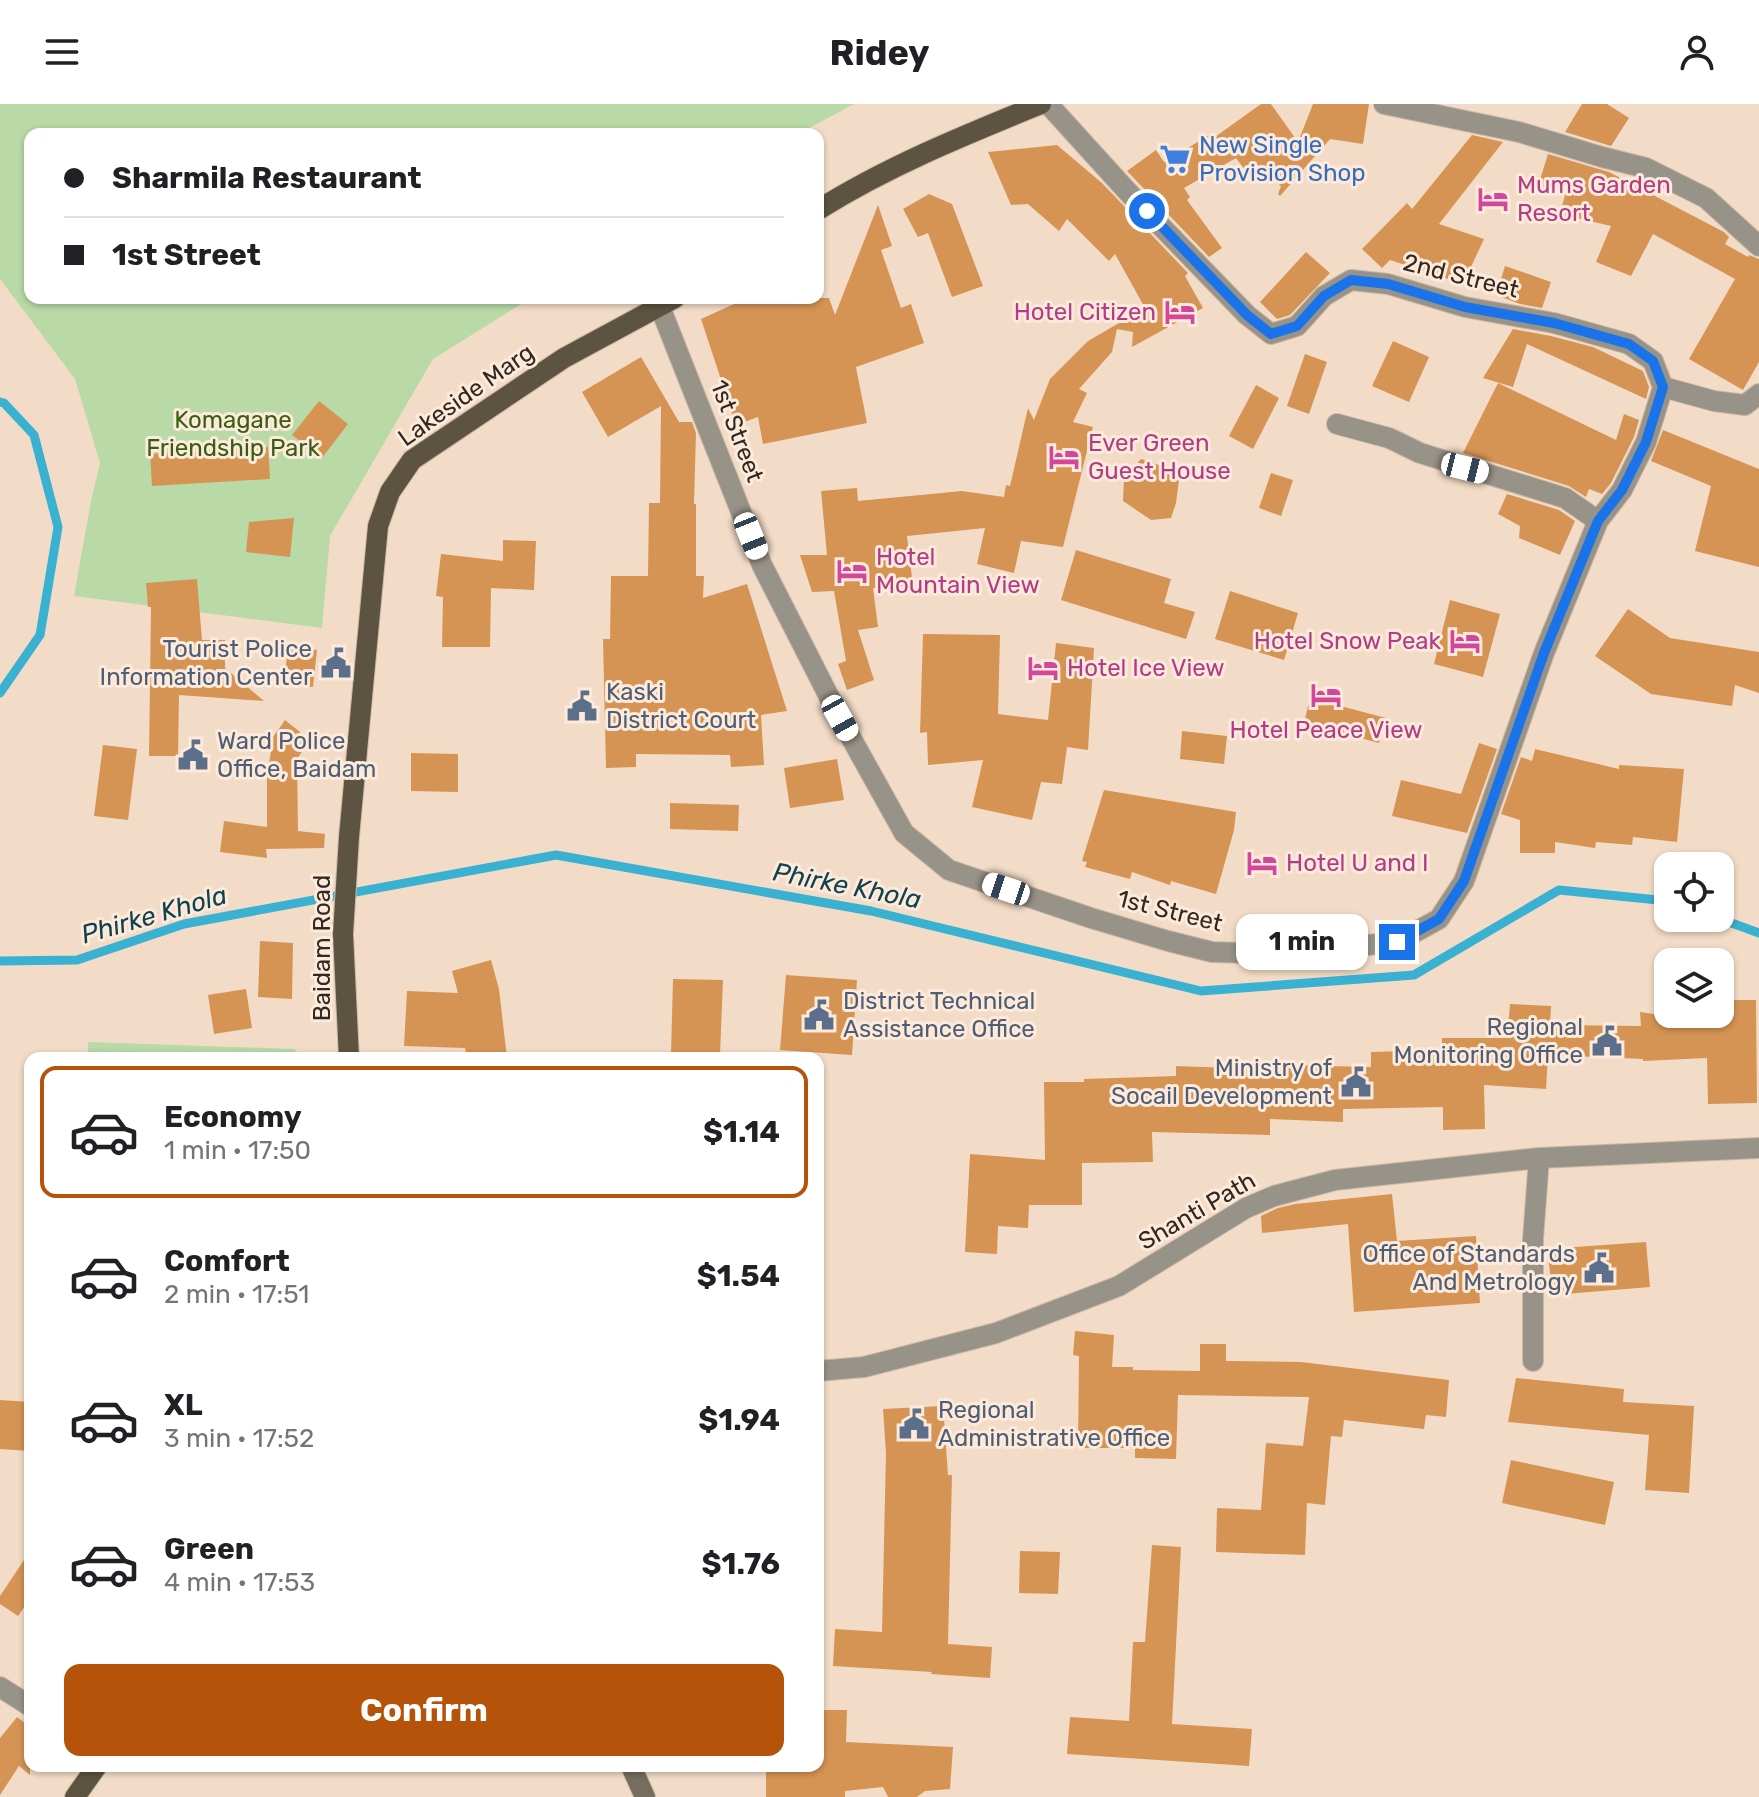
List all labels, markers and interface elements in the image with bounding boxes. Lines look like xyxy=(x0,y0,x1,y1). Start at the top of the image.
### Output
icon: menu xyxy=(40,30,84,74)
icon: person xyxy=(1675,30,1719,74)
text: Ridey xyxy=(830,31,929,74)
place label: New Single Provision Shop xyxy=(1199,131,1366,187)
supermarket icon: New Single Provision Shop xyxy=(1158,142,1192,176)
text: Sharmila Restaurant xyxy=(112,160,421,196)
place label: Mums Garden Resort xyxy=(1517,171,1671,227)
hotel icon: Mums Garden Resort xyxy=(1476,182,1510,216)
route start xyxy=(1129,193,1165,229)
text: 1st Street xyxy=(112,237,261,273)
street label: 2nd Street xyxy=(1400,248,1522,304)
hotel icon: Hotel Citizen xyxy=(1163,295,1197,329)
place label: Hotel Citizen xyxy=(1014,298,1156,326)
street label: Lakeside Marg xyxy=(393,338,539,452)
street label: 1st Street xyxy=(705,376,769,486)
park label: Komagane Friendship Park xyxy=(146,406,320,462)
place label: Ever Green Guest House xyxy=(1088,429,1231,485)
hotel icon: Ever Green Guest House xyxy=(1047,440,1081,474)
car xyxy=(1439,451,1491,485)
car xyxy=(731,509,771,563)
place label: Hotel Mountain View xyxy=(876,543,1040,599)
hotel icon: Hotel Mountain View xyxy=(835,554,869,588)
hotel icon: Hotel Snow Peak xyxy=(1448,624,1482,658)
place label: Hotel Snow Peak xyxy=(1254,627,1442,655)
place label: Tourist Police Information Center xyxy=(100,635,312,691)
public building icon: Tourist Police Information Center xyxy=(319,646,353,680)
hotel icon: Hotel Ice View xyxy=(1026,651,1060,685)
place label: Hotel Ice View xyxy=(1067,654,1225,682)
place label: Kaski District Court xyxy=(606,678,756,734)
hotel icon: Hotel Peace View xyxy=(1309,678,1343,712)
public building icon: Kaski District Court xyxy=(565,689,599,723)
car xyxy=(818,691,862,745)
place label: Hotel Peace View xyxy=(1230,716,1422,744)
place label: Ward Police Office, Baidam xyxy=(217,727,376,783)
public building icon: Ward Police Office, Baidam xyxy=(176,738,210,772)
hotel icon: Hotel U and I xyxy=(1245,846,1279,880)
place label: Hotel U and I xyxy=(1286,849,1429,877)
map controls xyxy=(1654,852,1734,1028)
button: locate xyxy=(1654,852,1734,932)
water label: Phirke Khola xyxy=(770,856,924,916)
car xyxy=(979,870,1033,908)
street label: Baidam Road xyxy=(308,875,336,1021)
water label: Phirke Khola xyxy=(78,879,230,951)
street label: 1st Street xyxy=(1115,884,1225,938)
callout: 1 min xyxy=(1237,914,1369,970)
route end xyxy=(1379,924,1415,960)
text: 1 min xyxy=(1269,926,1335,957)
button: layers xyxy=(1654,948,1734,1028)
place label: District Technical Assistance Office xyxy=(843,987,1035,1043)
public building icon: District Technical Assistance Office xyxy=(802,998,836,1032)
place label: Regional Monitoring Office xyxy=(1393,1013,1583,1069)
public building icon: Regional Monitoring Office xyxy=(1590,1024,1624,1058)
place label: Ministry of Socail Development xyxy=(1111,1054,1333,1110)
public building icon: Ministry of Socail Development xyxy=(1339,1065,1373,1099)
icon: car xyxy=(68,1096,140,1168)
text: Economy xyxy=(164,1099,302,1135)
text: $1.14 xyxy=(703,1114,780,1150)
text: 1 min · 17:50 xyxy=(164,1135,311,1166)
street label: Shanti Path xyxy=(1133,1166,1261,1256)
icon: car xyxy=(68,1240,140,1312)
place label: Office of Standards And Metrology xyxy=(1362,1240,1575,1296)
text: Comfort xyxy=(164,1243,290,1279)
public building icon: Office of Standards And Metrology xyxy=(1582,1251,1616,1285)
text: $1.54 xyxy=(697,1258,780,1294)
text: 2 min · 17:51 xyxy=(164,1279,309,1310)
icon: car xyxy=(68,1384,140,1456)
text: XL xyxy=(164,1387,203,1423)
place label: Regional Administrative Office xyxy=(938,1396,1170,1452)
text: $1.94 xyxy=(698,1402,780,1438)
public building icon: Regional Administrative Office xyxy=(897,1407,931,1441)
text: 3 min · 17:52 xyxy=(164,1423,314,1454)
icon: car xyxy=(68,1528,140,1600)
text: Green xyxy=(164,1531,254,1567)
text: $1.76 xyxy=(702,1546,780,1582)
text: 4 min · 17:53 xyxy=(164,1567,315,1598)
button: Confirm xyxy=(64,1664,784,1756)

